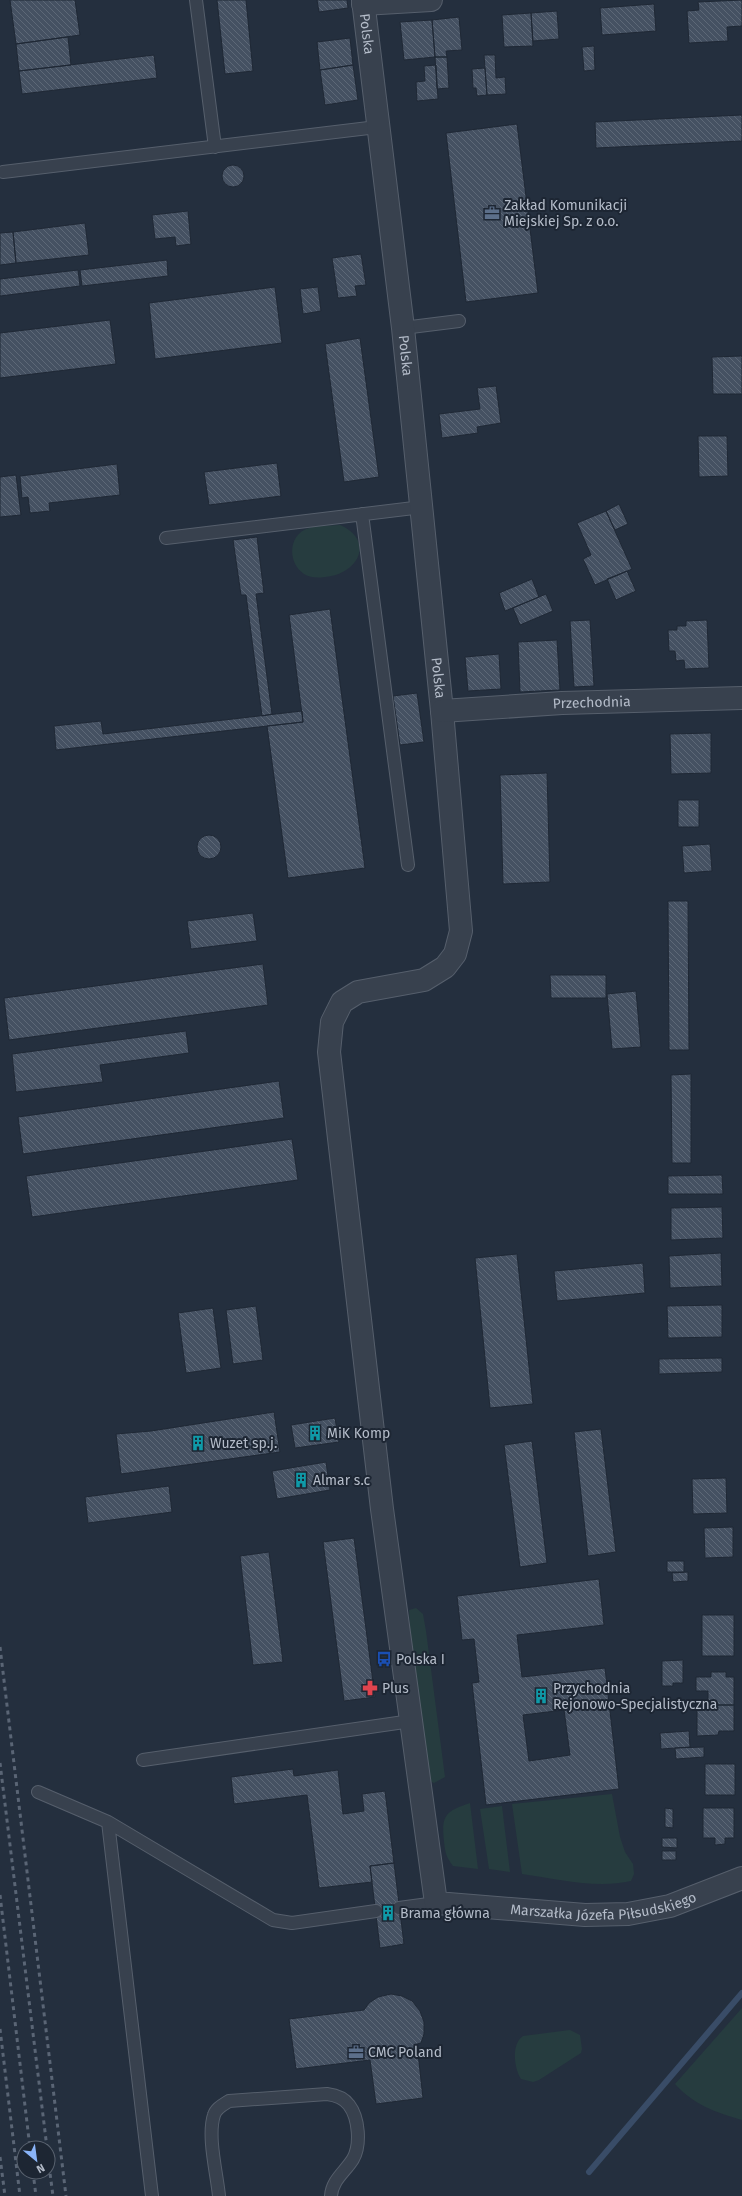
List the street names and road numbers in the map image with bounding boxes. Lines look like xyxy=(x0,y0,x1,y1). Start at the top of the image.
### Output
street label: Polska xyxy=(356,12,378,55)
street label: Polska xyxy=(395,334,416,377)
street label: Polska xyxy=(428,656,449,699)
street label: Przechodnia xyxy=(552,693,631,712)
street label: Marszałka Józefa Piłsudskiego xyxy=(510,1888,699,1924)

